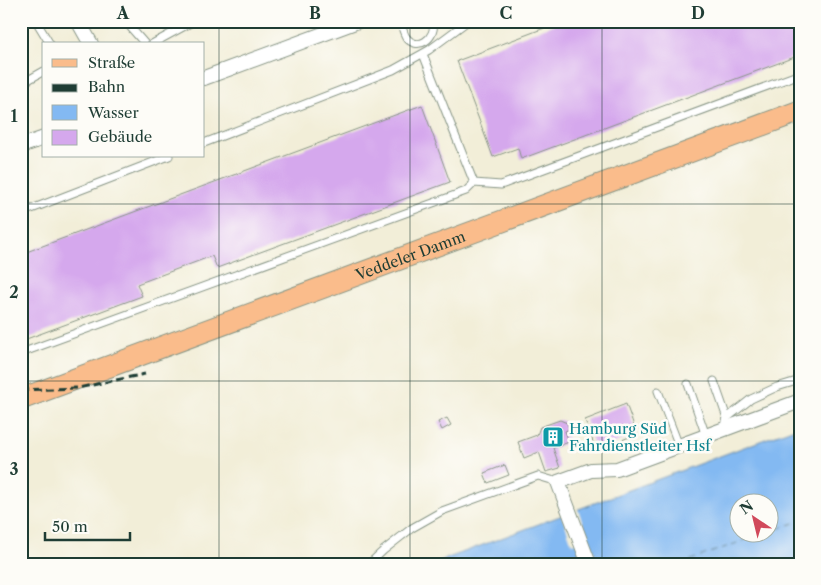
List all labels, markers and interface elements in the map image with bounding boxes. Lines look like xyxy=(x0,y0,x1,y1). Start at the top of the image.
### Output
text: A xyxy=(116,3,130,23)
text: B xyxy=(309,3,321,23)
text: C xyxy=(500,3,512,23)
text: D xyxy=(691,3,705,23)
legend xyxy=(42,42,205,158)
text: Straße xyxy=(88,53,135,72)
text: Bahn xyxy=(88,77,126,96)
text: Wasser xyxy=(87,103,139,122)
text: 1 xyxy=(10,106,18,126)
text: Gebäude xyxy=(88,127,152,146)
street label: Veddeler Damm xyxy=(352,226,468,284)
text: 2 xyxy=(9,282,19,302)
place label: Hamburg Süd Fahrdienstleiter Hsf xyxy=(569,419,712,455)
building icon: Hamburg Süd Fahrdienstleiter Hsf xyxy=(541,425,565,449)
text: 3 xyxy=(9,459,19,479)
north arrow xyxy=(728,492,778,542)
text: N xyxy=(736,496,757,518)
scale bar xyxy=(45,510,130,542)
text: 50 m xyxy=(52,517,88,536)

